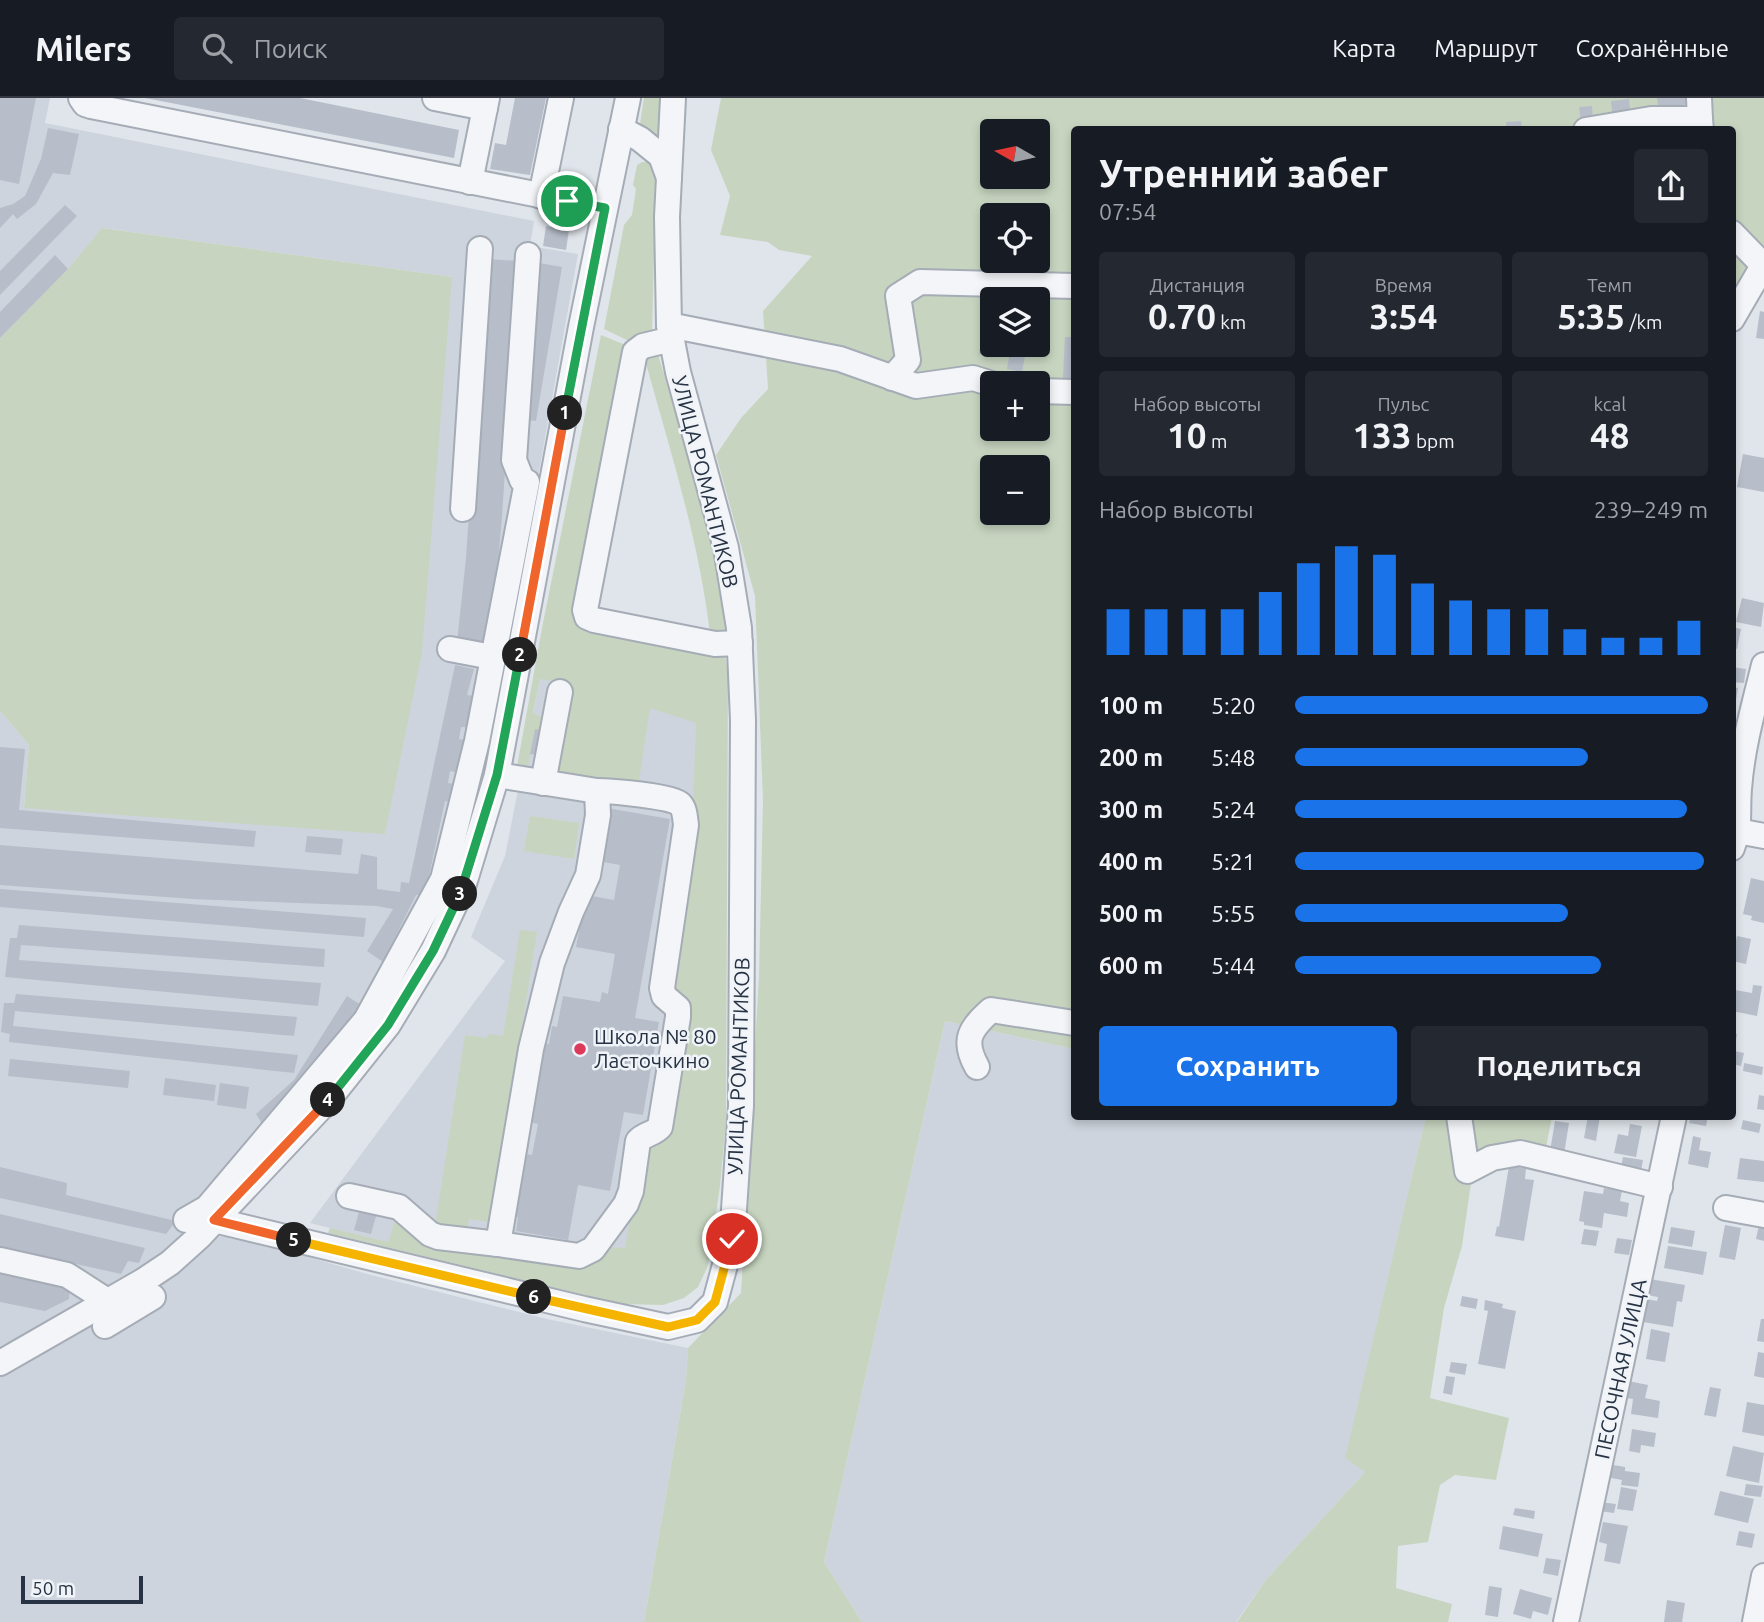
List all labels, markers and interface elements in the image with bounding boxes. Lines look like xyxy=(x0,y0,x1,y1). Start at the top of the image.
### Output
search box xyxy=(174,17,664,80)
icon: search xyxy=(198,29,236,67)
text: Milers xyxy=(35,30,132,67)
text: Поиск xyxy=(254,34,328,63)
text: Карта xyxy=(1332,35,1396,62)
text: Маршрут xyxy=(1434,35,1538,62)
text: Сохранённые xyxy=(1576,35,1729,62)
north arrow xyxy=(980,119,1050,189)
map controls xyxy=(980,119,1050,525)
button: share xyxy=(1634,149,1708,223)
text: Утренний забег xyxy=(1099,152,1388,194)
pin xyxy=(537,171,597,231)
icon: arrive xyxy=(548,182,586,220)
text: 07:54 xyxy=(1099,199,1157,224)
button: locate xyxy=(980,203,1050,273)
text: Дистанция xyxy=(1149,274,1245,296)
text: Время xyxy=(1375,274,1432,296)
text: Темп xyxy=(1587,274,1632,296)
button: layers xyxy=(980,287,1050,357)
text: 0.70 xyxy=(1148,296,1216,336)
text: 3:54 xyxy=(1370,296,1437,336)
text: 5:35 xyxy=(1557,296,1625,336)
text: km xyxy=(1216,311,1246,333)
text: /km xyxy=(1625,311,1662,333)
button: + xyxy=(980,371,1050,441)
street label: УЛИЦА РОМАНТИКОВ xyxy=(668,373,744,590)
text: Набор высоты xyxy=(1133,393,1261,415)
text: Пульс xyxy=(1378,393,1429,415)
text: kcal xyxy=(1593,393,1626,415)
pin: 1 xyxy=(548,396,582,430)
text: 1 xyxy=(559,401,570,423)
text: 10 xyxy=(1167,415,1207,455)
text: 133 xyxy=(1352,415,1412,455)
text: 48 xyxy=(1590,415,1630,455)
text: m xyxy=(1207,430,1227,452)
text: bpm xyxy=(1412,430,1455,452)
button: − xyxy=(980,455,1050,525)
text: Набор высоты xyxy=(1099,497,1254,522)
text: 239–249 m xyxy=(1594,497,1708,522)
pin: 2 xyxy=(503,638,538,672)
text: 2 xyxy=(514,643,525,665)
text: 100 m xyxy=(1099,693,1163,718)
text: 5:20 xyxy=(1211,693,1256,718)
text: 200 m xyxy=(1099,745,1163,770)
text: 5:48 xyxy=(1211,745,1256,770)
text: 300 m xyxy=(1099,797,1163,822)
text: 5:24 xyxy=(1211,797,1256,822)
text: 400 m xyxy=(1099,849,1163,874)
text: 5:21 xyxy=(1211,849,1256,874)
pin: 3 xyxy=(442,876,477,912)
text: 3 xyxy=(454,882,465,904)
text: 500 m xyxy=(1099,901,1163,926)
text: 5:55 xyxy=(1211,901,1256,926)
text: 600 m xyxy=(1099,953,1163,978)
text: 5:44 xyxy=(1211,953,1256,978)
street label: УЛИЦА РОМАНТИКОВ xyxy=(722,957,754,1175)
place label: Школа № 80 Ласточкино xyxy=(594,1024,717,1072)
button: Сохранить xyxy=(1099,1026,1397,1106)
button: Поделиться xyxy=(1411,1026,1708,1106)
marker: Школа № 80 Ласточкино xyxy=(572,1041,588,1057)
pin: 4 xyxy=(310,1082,346,1118)
text: 4 xyxy=(322,1088,333,1110)
pin xyxy=(702,1209,762,1269)
icon: check xyxy=(713,1220,751,1258)
pin: 5 xyxy=(276,1222,312,1258)
text: 5 xyxy=(288,1228,299,1250)
street label: ПЕСОЧНАЯ УЛИЦА xyxy=(1589,1276,1651,1461)
pin: 6 xyxy=(516,1280,552,1314)
text: 6 xyxy=(528,1285,539,1307)
scale bar xyxy=(21,1573,144,1605)
text: 50 m xyxy=(32,1577,74,1599)

